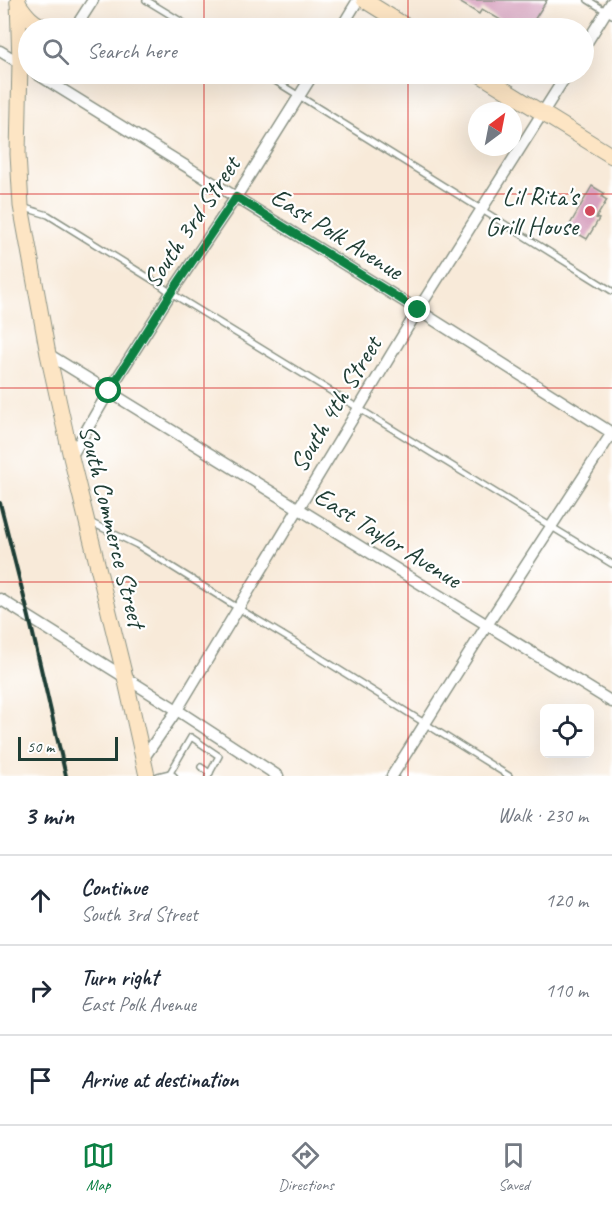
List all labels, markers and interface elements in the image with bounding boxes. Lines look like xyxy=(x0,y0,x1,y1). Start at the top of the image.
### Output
search box xyxy=(18,18,594,84)
icon: search xyxy=(39,35,72,68)
text: Search here xyxy=(87,37,177,65)
north arrow xyxy=(468,102,522,156)
street label: South 3rd Street xyxy=(135,148,249,294)
street label: East Polk Avenue xyxy=(265,180,410,288)
place label: Lil Rita's Grill House xyxy=(485,180,581,243)
marker: Lil Rita's Grill House xyxy=(583,204,597,218)
route end xyxy=(404,296,430,322)
street label: South 4th Street xyxy=(282,328,390,478)
route start xyxy=(95,377,121,403)
street label: South Commerce Street xyxy=(71,421,154,634)
street label: East Taylor Avenue xyxy=(308,479,469,597)
map controls xyxy=(540,704,594,758)
button: locate xyxy=(540,704,594,758)
scale bar xyxy=(18,734,118,762)
text: 50 m xyxy=(27,737,54,757)
text: 3 min xyxy=(24,799,74,832)
text: Walk · 230 m xyxy=(498,803,588,828)
text: Continue xyxy=(81,874,147,902)
icon: ahead xyxy=(24,884,57,917)
text: 120 m xyxy=(545,888,588,913)
text: South 3rd Street xyxy=(81,902,198,927)
text: Turn right xyxy=(81,964,158,992)
icon: right xyxy=(24,974,57,1007)
text: 110 m xyxy=(545,978,588,1003)
text: East Polk Avenue xyxy=(81,992,196,1017)
icon: arrive xyxy=(24,1064,57,1097)
text: Arrive at destination xyxy=(81,1066,238,1094)
tab: Map xyxy=(82,1139,115,1195)
tab: Directions xyxy=(278,1139,334,1195)
tab: Saved xyxy=(497,1139,530,1195)

